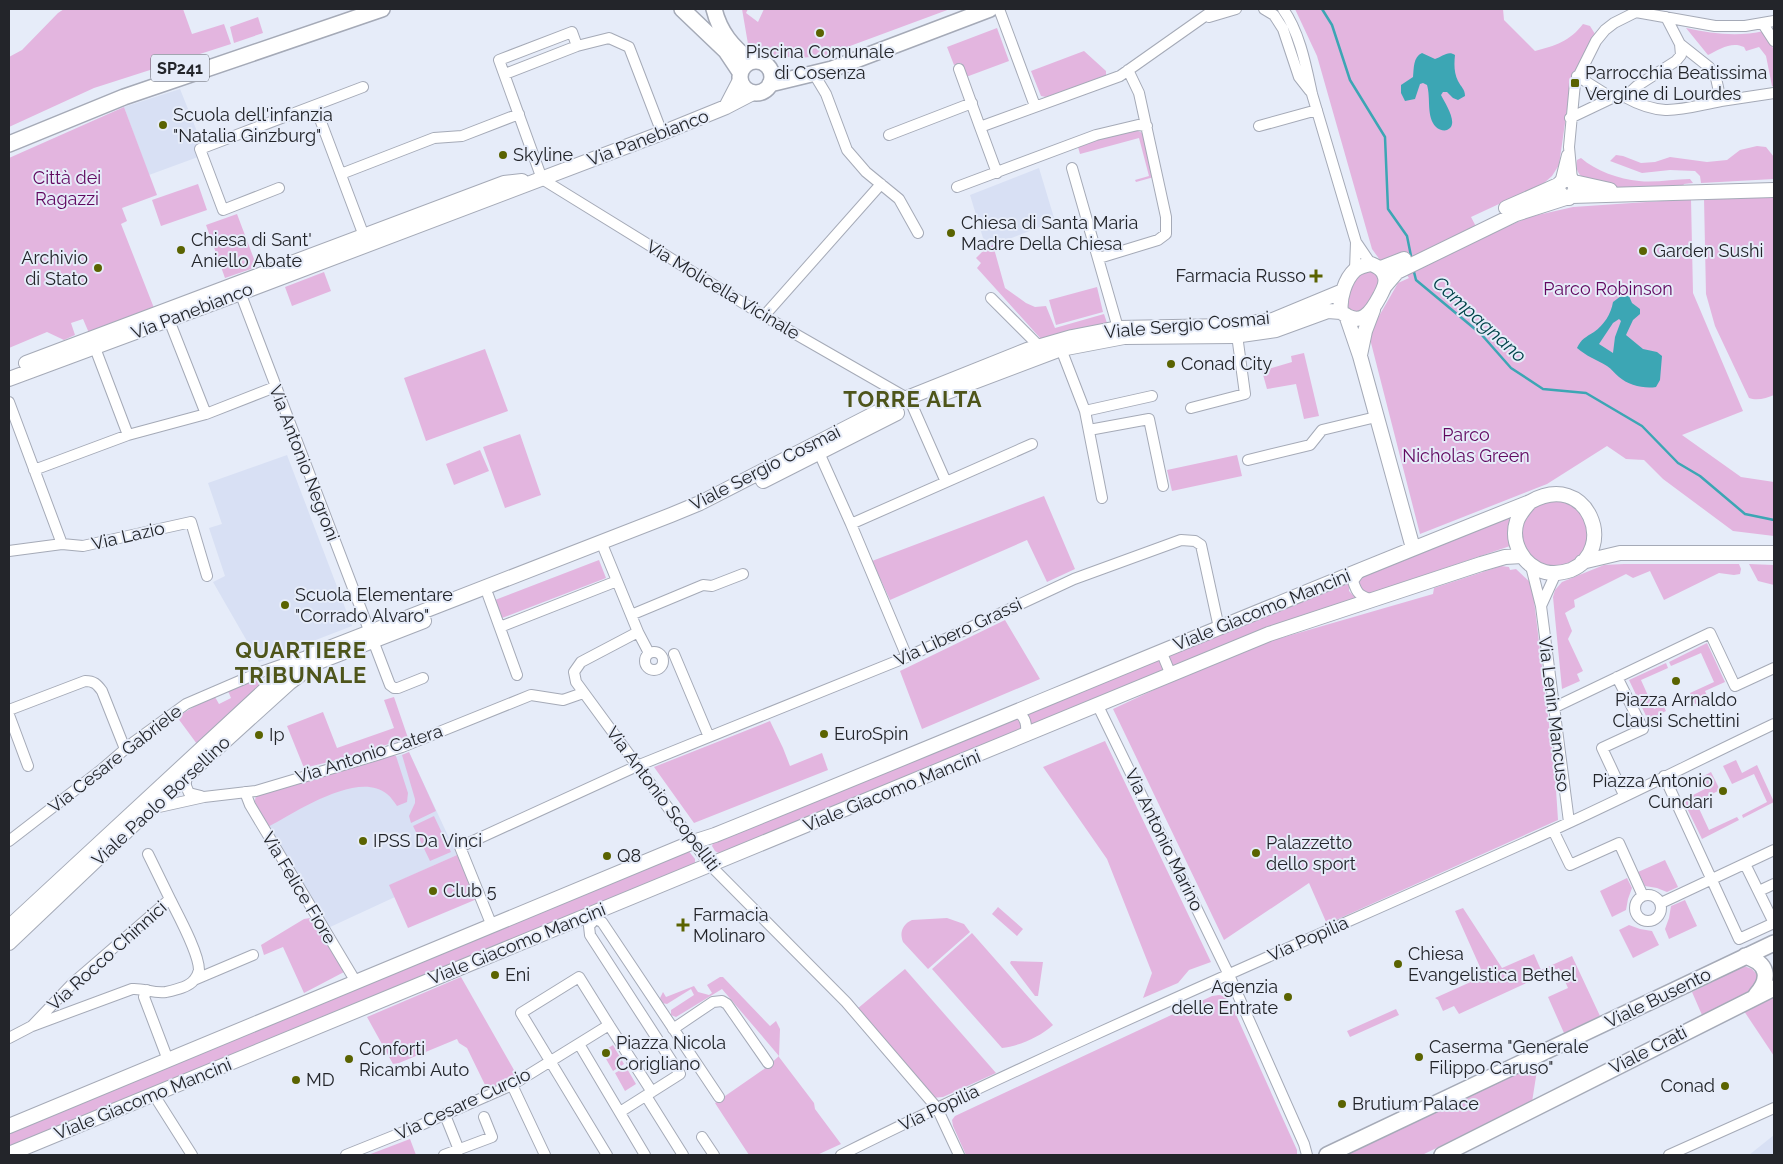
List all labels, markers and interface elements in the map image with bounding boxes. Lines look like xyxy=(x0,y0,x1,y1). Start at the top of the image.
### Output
marker: Piscina Comunale di Cosenza xyxy=(814,27,826,39)
place label: Piscina Comunale di Cosenza xyxy=(746,41,895,83)
road number: SP241 xyxy=(151,54,209,82)
place label: Parrocchia Beatissima Vergine di Lourdes xyxy=(1585,62,1767,104)
marker: Parrocchia Beatissima Vergine di Lourdes xyxy=(1569,77,1581,89)
place label: Scuola dell'infanzia "Natalia Ginzburg" xyxy=(173,104,333,146)
street label: Via Panebianco xyxy=(584,105,712,170)
marker: Scuola dell'infanzia "Natalia Ginzburg" xyxy=(157,119,169,131)
place label: Skyline xyxy=(513,144,574,165)
marker: Skyline xyxy=(497,149,509,161)
park label: Città dei Ragazzi xyxy=(33,167,101,209)
place label: Chiesa di Santa Maria Madre Della Chiesa xyxy=(961,212,1138,254)
marker: Chiesa di Santa Maria Madre Della Chiesa xyxy=(945,227,957,239)
place label: Chiesa di Sant' Aniello Abate xyxy=(191,229,312,271)
street label: Via Molicella Vicinale xyxy=(643,235,804,344)
place label: Garden Sushi xyxy=(1653,240,1763,261)
marker: Chiesa di Sant' Aniello Abate xyxy=(175,244,187,256)
marker: Garden Sushi xyxy=(1637,245,1649,257)
place label: Archivio di Stato xyxy=(21,247,88,289)
marker: Archivio di Stato xyxy=(92,262,104,274)
place label: Farmacia Russo xyxy=(1175,265,1306,286)
marker: Farmacia Russo xyxy=(1310,270,1322,282)
water label: Campagnano xyxy=(1429,271,1531,367)
street label: Via Panebianco xyxy=(128,278,256,343)
park label: Parco Robinson xyxy=(1543,278,1673,299)
street label: Viale Sergio Cosmai xyxy=(1103,307,1271,342)
place label: Conad City xyxy=(1181,353,1272,374)
marker: Conad City xyxy=(1165,358,1177,370)
street label: Via Antonio Negroni xyxy=(265,382,344,544)
district label: TORRE ALTA xyxy=(843,386,983,412)
street label: Viale Sergio Cosmai xyxy=(686,421,843,515)
park label: Parco Nicholas Green xyxy=(1402,424,1530,466)
street label: Via Lazio xyxy=(89,517,167,554)
street label: Viale Giacomo Mancini xyxy=(1170,564,1353,655)
place label: Scuola Elementare "Corrado Alvaro" xyxy=(295,584,453,626)
street label: Via Libero Grassi xyxy=(891,593,1025,670)
marker: Scuola Elementare "Corrado Alvaro" xyxy=(279,599,291,611)
street label: Via Lenin Mancuso xyxy=(1535,635,1575,793)
district label: QUARTIERE TRIBUNALE xyxy=(235,637,367,688)
marker: Piazza Arnaldo Clausi Schettini xyxy=(1670,675,1682,687)
place label: Piazza Arnaldo Clausi Schettini xyxy=(1612,689,1740,731)
street label: Via Cesare Gabriele xyxy=(44,700,186,817)
street label: Via Antonio Catera xyxy=(293,720,445,787)
street label: Via Antonio Scopelliti xyxy=(602,722,725,875)
place label: EuroSpin xyxy=(834,723,909,744)
place label: Ip xyxy=(269,724,285,745)
marker: EuroSpin xyxy=(818,728,830,740)
marker: Ip xyxy=(253,729,265,741)
street label: Viale Paolo Borsellino xyxy=(87,731,234,870)
street label: Viale Giacomo Mancini xyxy=(800,745,983,836)
street label: Via Antonio Marino xyxy=(1121,765,1208,915)
place label: Piazza Antonio Cundari xyxy=(1592,770,1713,812)
marker: Piazza Antonio Cundari xyxy=(1717,785,1729,797)
street label: Via Felice Fiore xyxy=(258,828,341,948)
place label: IPSS Da Vinci xyxy=(373,830,482,851)
place label: Palazzetto dello sport xyxy=(1266,832,1356,874)
marker: IPSS Da Vinci xyxy=(357,835,369,847)
place label: Q8 xyxy=(617,845,641,866)
marker: Palazzetto dello sport xyxy=(1250,847,1262,859)
marker: Q8 xyxy=(601,850,613,862)
place label: Club 5 xyxy=(443,880,497,901)
marker: Club 5 xyxy=(427,885,439,897)
street label: Via Rocco Chinnici xyxy=(43,897,171,1015)
street label: Viale Giacomo Mancini xyxy=(425,898,608,989)
place label: Farmacia Molinaro xyxy=(693,904,769,946)
street label: Via Popilia xyxy=(1264,911,1351,966)
marker: Farmacia Molinaro xyxy=(677,919,689,931)
place label: Chiesa Evangelistica Bethel xyxy=(1408,943,1576,985)
marker: Chiesa Evangelistica Bethel xyxy=(1392,958,1404,970)
street label: Viale Busento xyxy=(1602,963,1714,1032)
place label: Eni xyxy=(505,964,530,985)
marker: Eni xyxy=(489,969,501,981)
place label: Agenzia delle Entrate xyxy=(1172,976,1278,1018)
marker: Agenzia delle Entrate xyxy=(1282,991,1294,1003)
street label: Viale Crati xyxy=(1605,1021,1690,1078)
place label: Piazza Nicola Corigliano xyxy=(616,1032,726,1074)
place label: Caserma "Generale Filippo Caruso" xyxy=(1429,1036,1589,1078)
place label: Conforti Ricambi Auto xyxy=(359,1038,469,1080)
marker: Piazza Nicola Corigliano xyxy=(600,1047,612,1059)
marker: Caserma "Generale Filippo Caruso" xyxy=(1413,1051,1425,1063)
street label: Viale Giacomo Mancini xyxy=(51,1053,234,1144)
marker: Conforti Ricambi Auto xyxy=(343,1053,355,1065)
street label: Via Cesare Curcio xyxy=(392,1063,534,1144)
place label: MD xyxy=(306,1069,335,1090)
marker: MD xyxy=(290,1074,302,1086)
place label: Conad xyxy=(1660,1075,1715,1096)
street label: Via Popilia xyxy=(895,1080,982,1135)
marker: Conad xyxy=(1719,1080,1731,1092)
place label: Brutium Palace xyxy=(1352,1093,1479,1114)
marker: Brutium Palace xyxy=(1336,1098,1348,1110)

